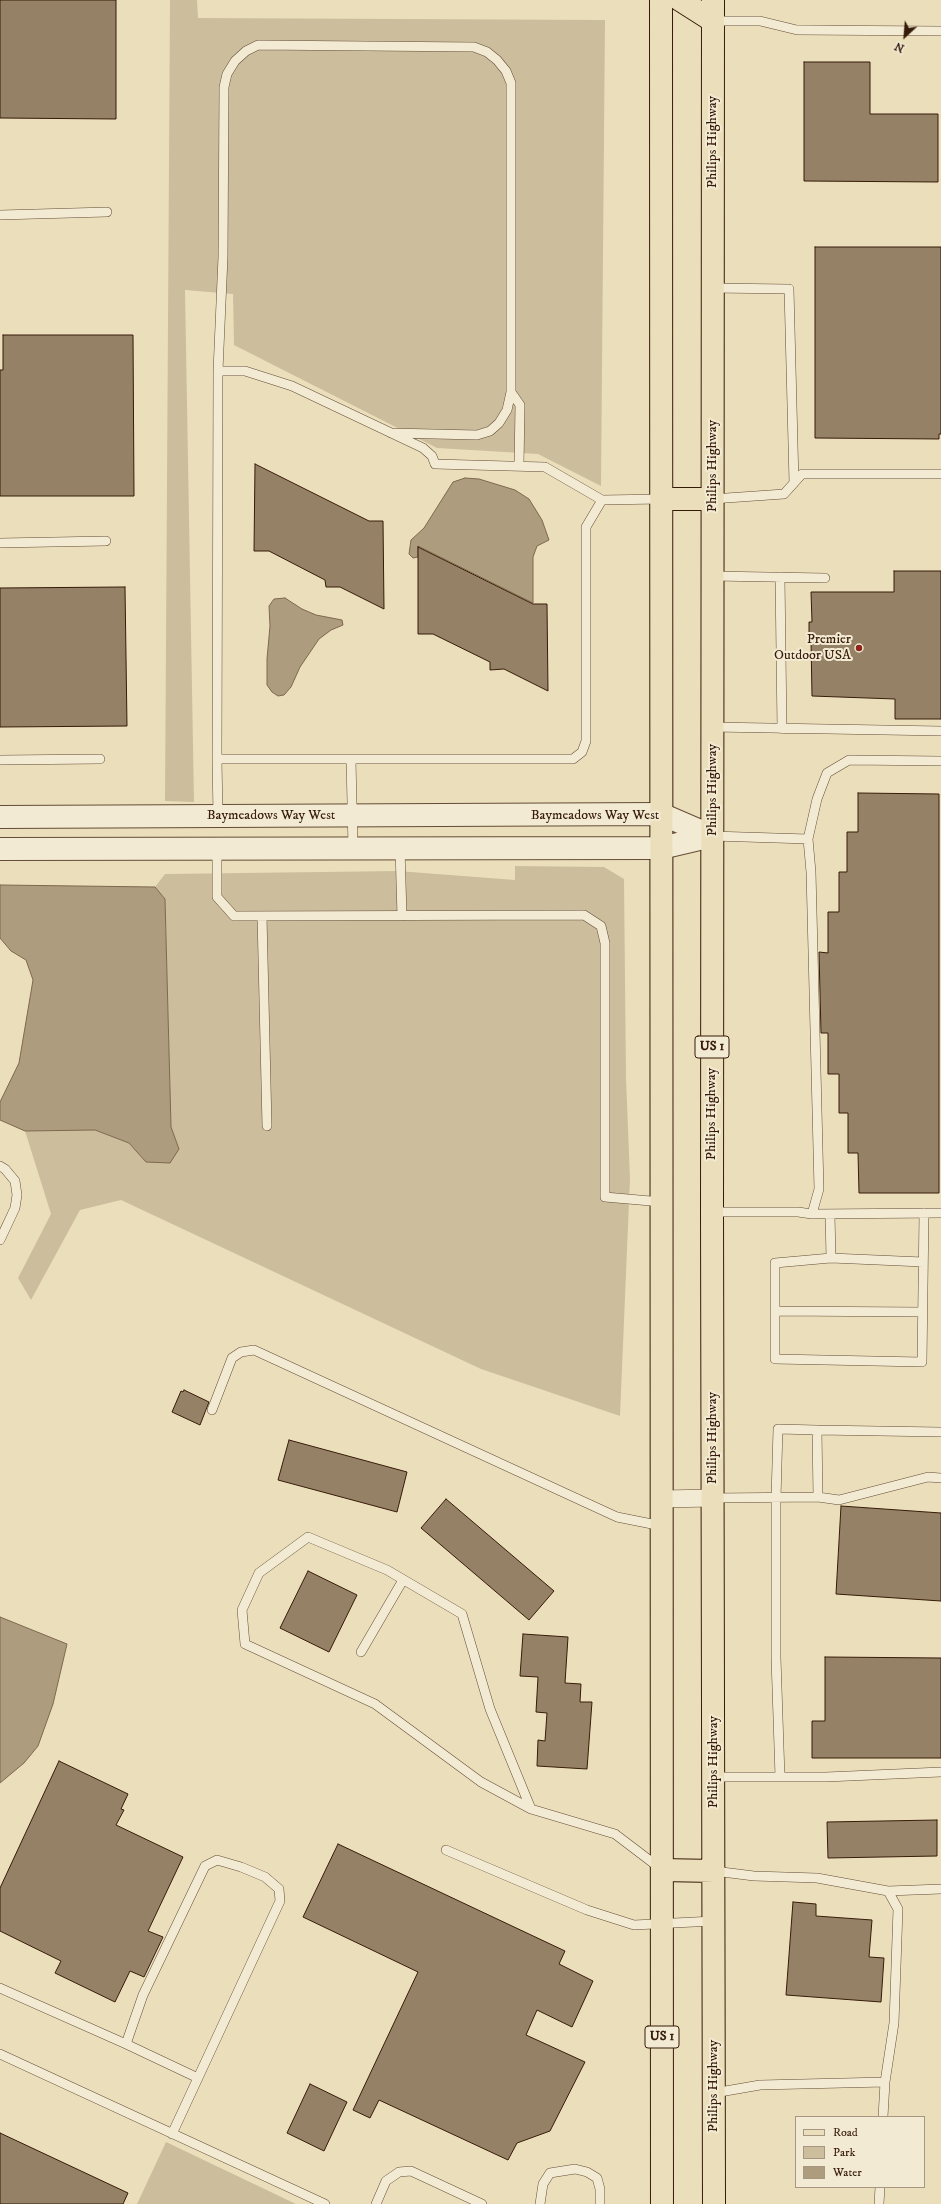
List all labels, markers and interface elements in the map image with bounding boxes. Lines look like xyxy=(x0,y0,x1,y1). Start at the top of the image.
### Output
north arrow xyxy=(885,16,925,56)
text: N xyxy=(893,39,907,55)
street label: Philips Highway xyxy=(705,96,721,188)
street label: Philips Highway xyxy=(705,420,721,512)
place label: Premier Outdoor USA xyxy=(774,632,851,664)
marker: Premier Outdoor USA xyxy=(854,643,864,653)
street label: Philips Highway xyxy=(705,744,721,836)
street label: Baymeadows Way West xyxy=(207,808,335,824)
street label: Baymeadows Way West xyxy=(531,808,659,824)
road number: US 1 xyxy=(695,1036,729,1058)
street label: Philips Highway xyxy=(704,1068,720,1160)
street label: Philips Highway xyxy=(705,1392,721,1484)
street label: Philips Highway xyxy=(706,1716,722,1808)
road number: US 1 xyxy=(645,2026,679,2048)
street label: Philips Highway xyxy=(706,2040,722,2132)
legend xyxy=(795,2116,925,2188)
text: Road xyxy=(833,2125,858,2140)
text: Park xyxy=(833,2145,855,2160)
text: Water xyxy=(833,2165,862,2180)

